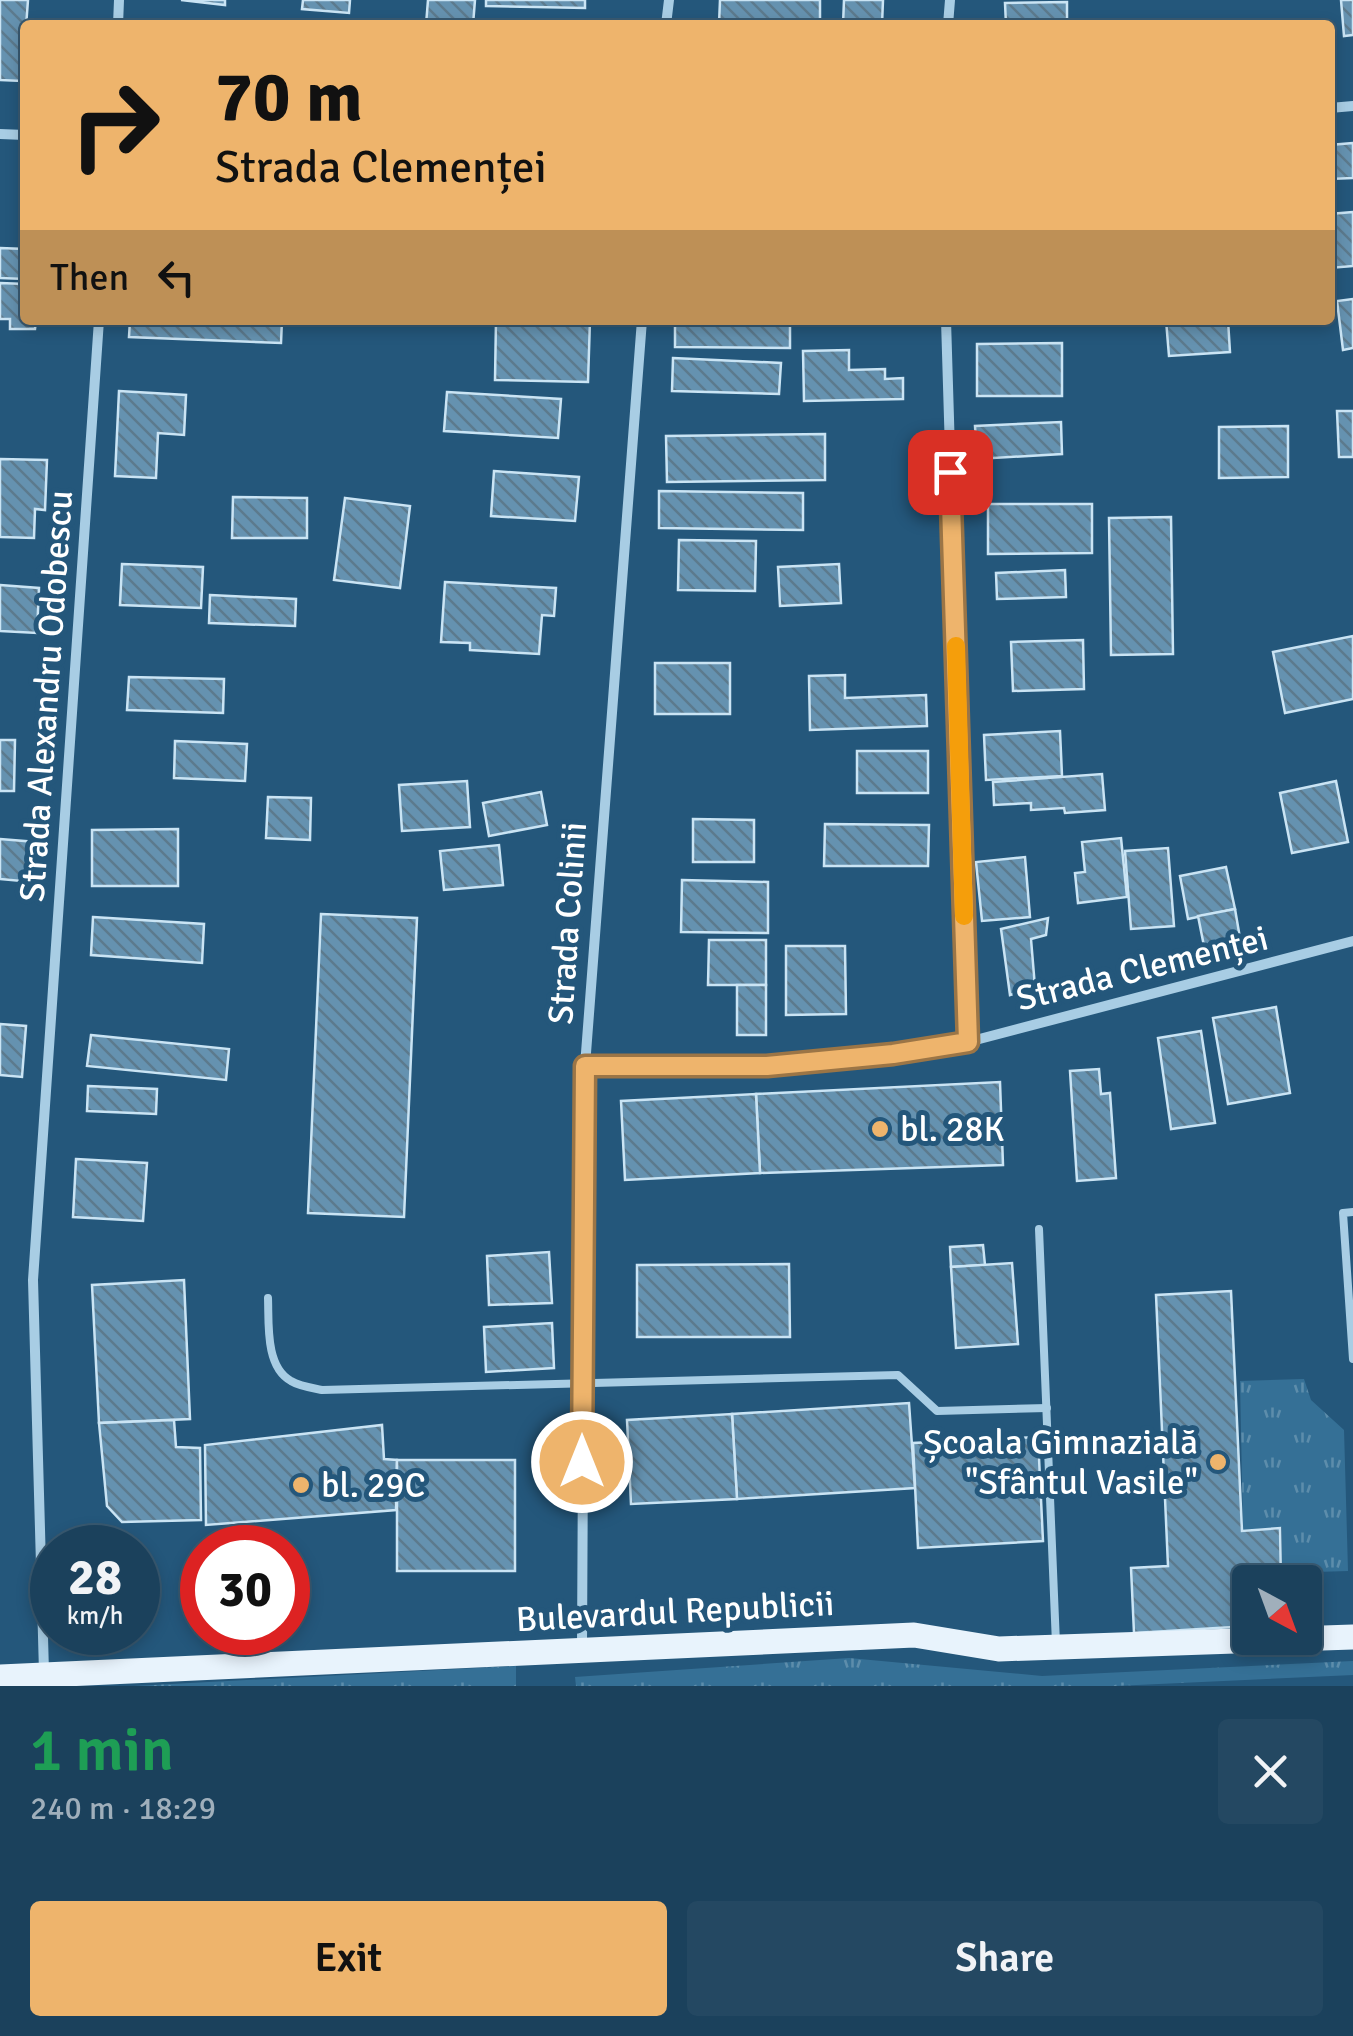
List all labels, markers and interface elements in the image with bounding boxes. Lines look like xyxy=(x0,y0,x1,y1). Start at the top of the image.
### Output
text: 70 m xyxy=(215,54,363,140)
icon: right xyxy=(50,60,180,190)
text: Strada Clemenței xyxy=(215,140,547,195)
icon: left xyxy=(149,250,204,305)
text: Then xyxy=(50,254,129,301)
pin xyxy=(908,430,993,515)
icon: arrive xyxy=(923,445,978,500)
street label: Strada Alexandru Odobescu xyxy=(11,489,82,903)
street label: Strada Colinii xyxy=(539,820,596,1026)
street label: Strada Clemenței xyxy=(1012,916,1272,1021)
place label: bl. 28K xyxy=(900,1108,1004,1151)
marker: bl. 28K xyxy=(869,1118,891,1140)
position arrow xyxy=(530,1410,634,1514)
place label: Școala Gimnazială "Sfântul Vasile" xyxy=(923,1421,1198,1504)
marker: Școala Gimnazială "Sfântul Vasile" xyxy=(1207,1451,1229,1473)
place label: bl. 29C xyxy=(321,1464,426,1507)
marker: bl. 29C xyxy=(290,1474,312,1496)
speed limit sign: 30 xyxy=(180,1525,310,1655)
text: 28 xyxy=(68,1547,122,1609)
north arrow xyxy=(1232,1565,1322,1655)
map controls xyxy=(1232,1565,1322,1655)
street label: Bulevardul Republicii xyxy=(515,1582,835,1641)
text: km/h xyxy=(67,1600,123,1631)
text: 1 min xyxy=(30,1714,174,1788)
button: close xyxy=(1218,1719,1323,1824)
text: 240 m · 18:29 xyxy=(30,1789,216,1828)
button: Exit xyxy=(30,1901,667,2016)
button: Share xyxy=(687,1901,1323,2016)

